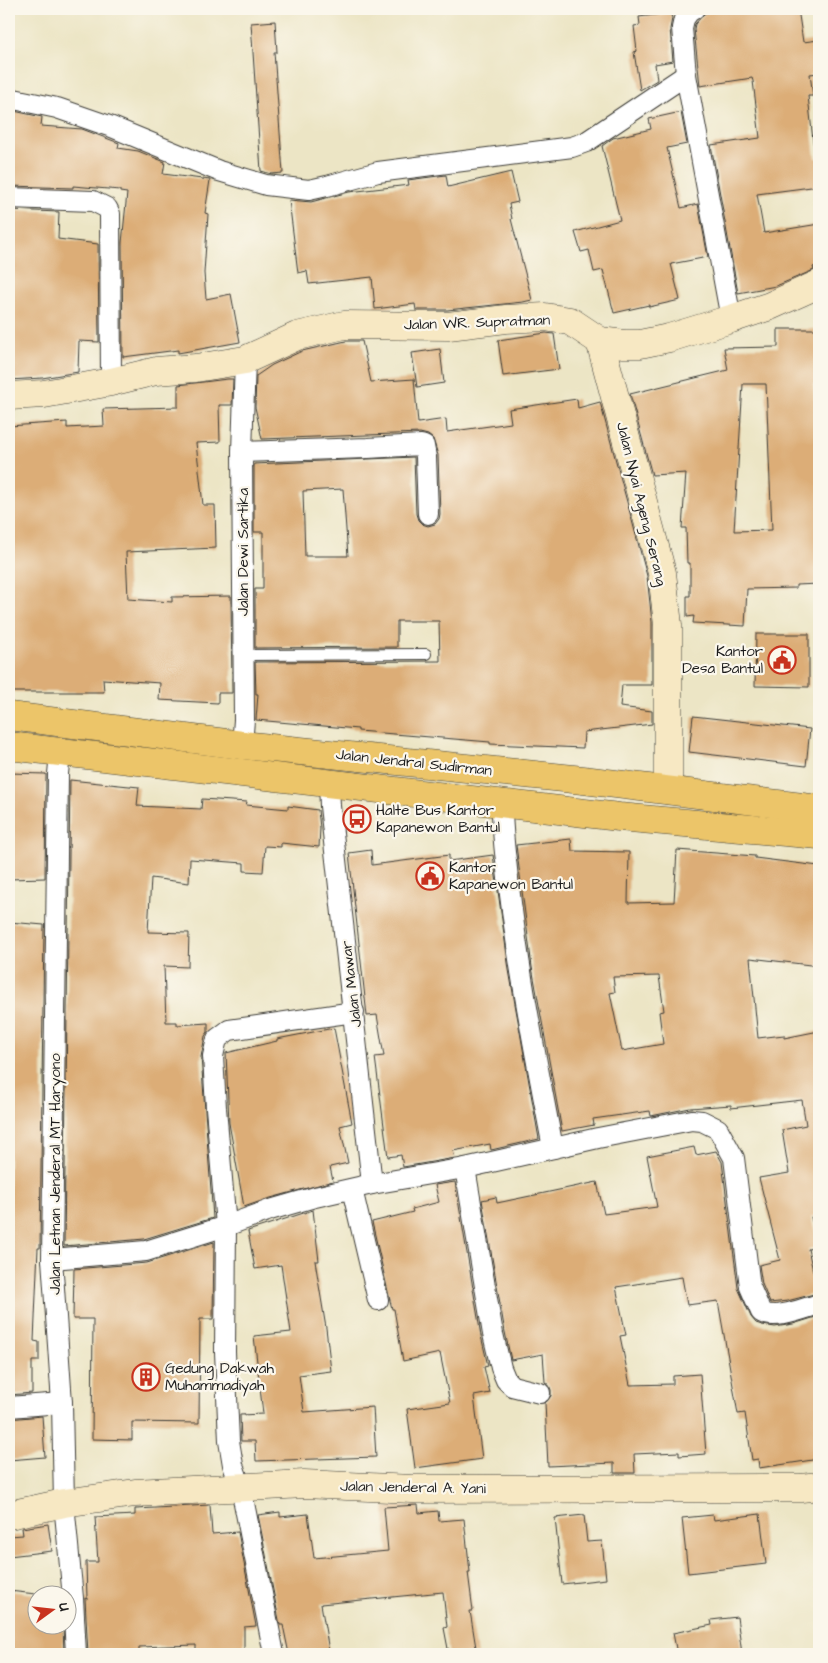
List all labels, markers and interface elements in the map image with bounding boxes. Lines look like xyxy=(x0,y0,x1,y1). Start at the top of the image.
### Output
street label: Jalan WR. Supratman xyxy=(404,309,551,336)
street label: Jalan Nyai Ageng Serang xyxy=(610,420,672,589)
street label: Jalan Dewi Sartika xyxy=(233,488,254,616)
place label: Kantor Desa Bantul xyxy=(682,641,763,679)
public building icon: Kantor Desa Bantul xyxy=(767,645,797,675)
street label: Jalan Jendral Sudirman xyxy=(335,744,494,781)
place label: Halte Bus Kantor Kapanewon Bantul xyxy=(376,800,500,838)
bus stop icon: Halte Bus Kantor Kapanewon Bantul xyxy=(342,804,372,834)
place label: Kantor Kapanewon Bantul xyxy=(449,857,573,895)
public building icon: Kantor Kapanewon Bantul xyxy=(415,861,445,891)
street label: Jalan Mawar xyxy=(336,939,367,1028)
street label: Jalan Letnan Jenderal MT Haryono xyxy=(45,1053,67,1295)
place label: Gedung Dakwah Muhammadiyah xyxy=(165,1358,274,1397)
building icon: Gedung Dakwah Muhammadiyah xyxy=(131,1362,161,1392)
street label: Jalan Jenderal A. Yani xyxy=(340,1476,487,1499)
north arrow xyxy=(28,1586,78,1636)
text: U xyxy=(53,1601,74,1613)

